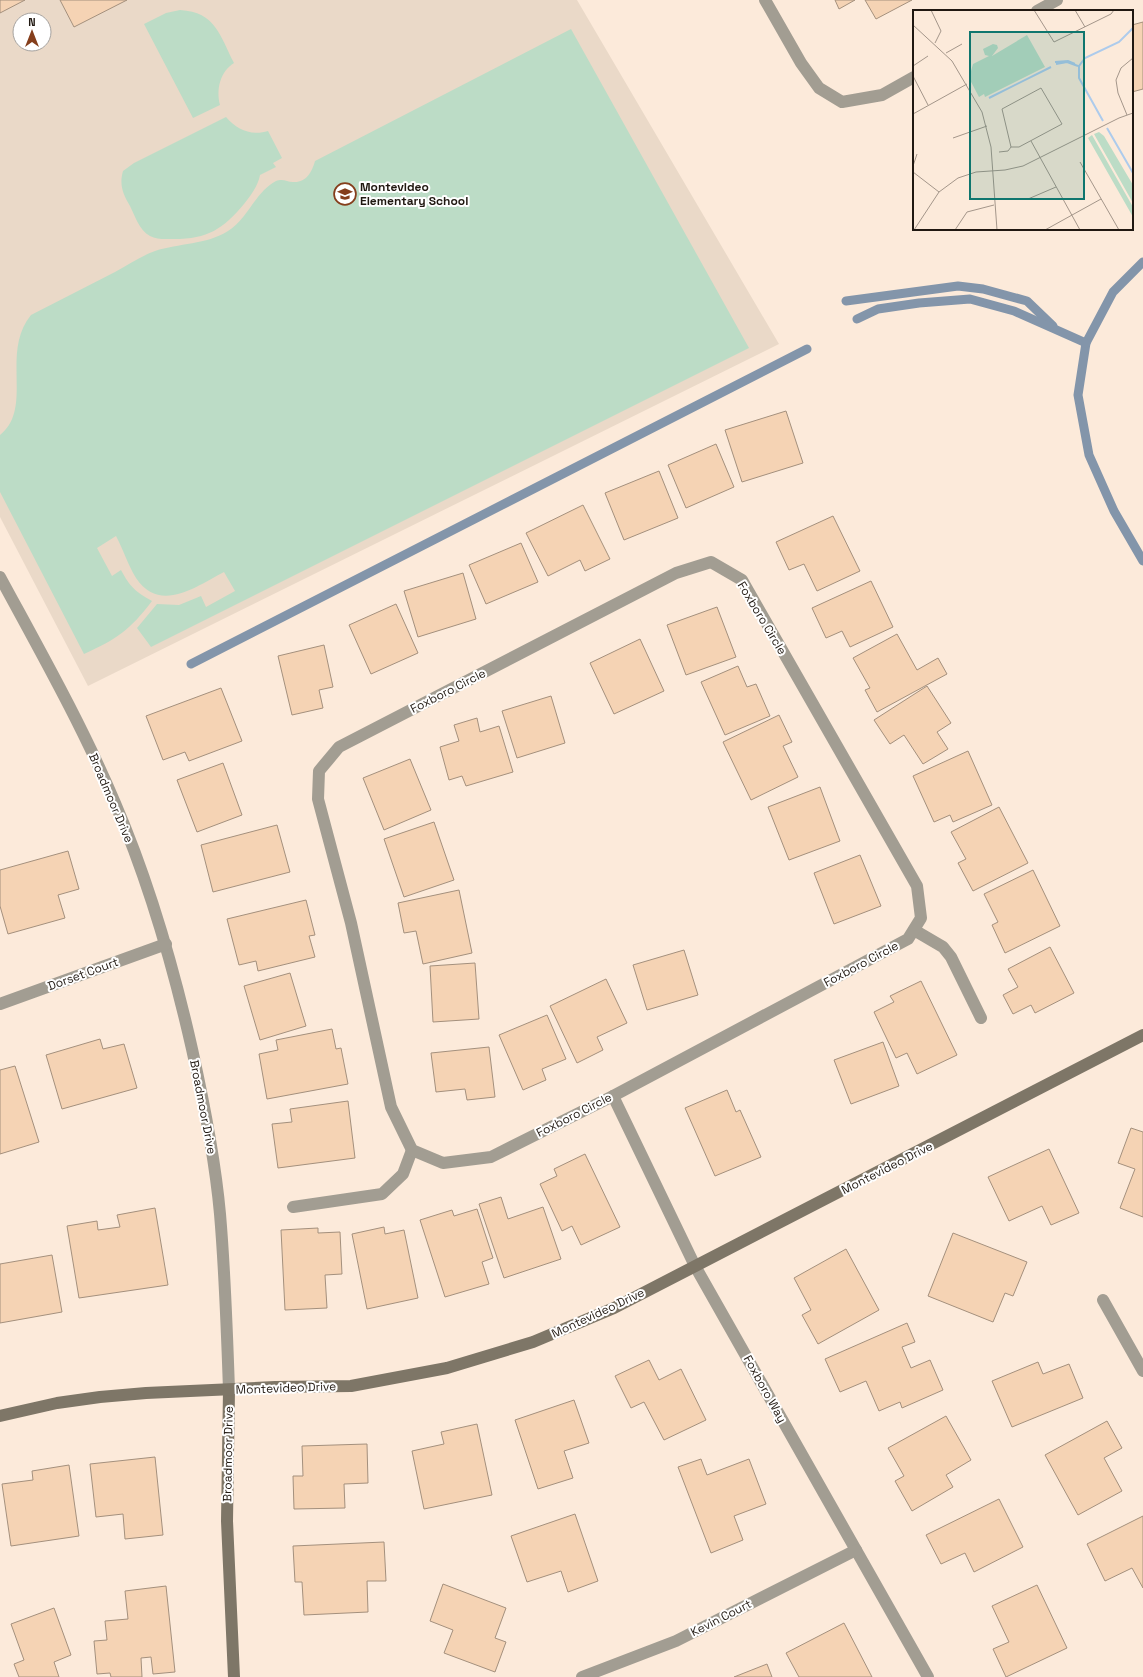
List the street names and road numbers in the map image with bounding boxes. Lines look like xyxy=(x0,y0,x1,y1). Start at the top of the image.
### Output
street label: Foxboro Circle xyxy=(734,578,790,658)
street label: Foxboro Circle xyxy=(408,665,488,717)
street label: Broadmoor Drive xyxy=(85,751,137,845)
street label: Foxboro Circle xyxy=(821,938,901,990)
street label: Dorset Court xyxy=(45,954,121,994)
street label: Broadmoor Drive xyxy=(186,1059,220,1155)
street label: Foxboro Circle xyxy=(534,1089,614,1141)
street label: Montevideo Drive xyxy=(839,1138,935,1198)
street label: Montevideo Drive xyxy=(549,1284,647,1342)
street label: Foxboro Way xyxy=(740,1352,790,1426)
street label: Montevideo Drive xyxy=(235,1378,337,1398)
street label: Broadmoor Drive xyxy=(219,1406,237,1502)
street label: Kevin Court xyxy=(688,1596,754,1640)

